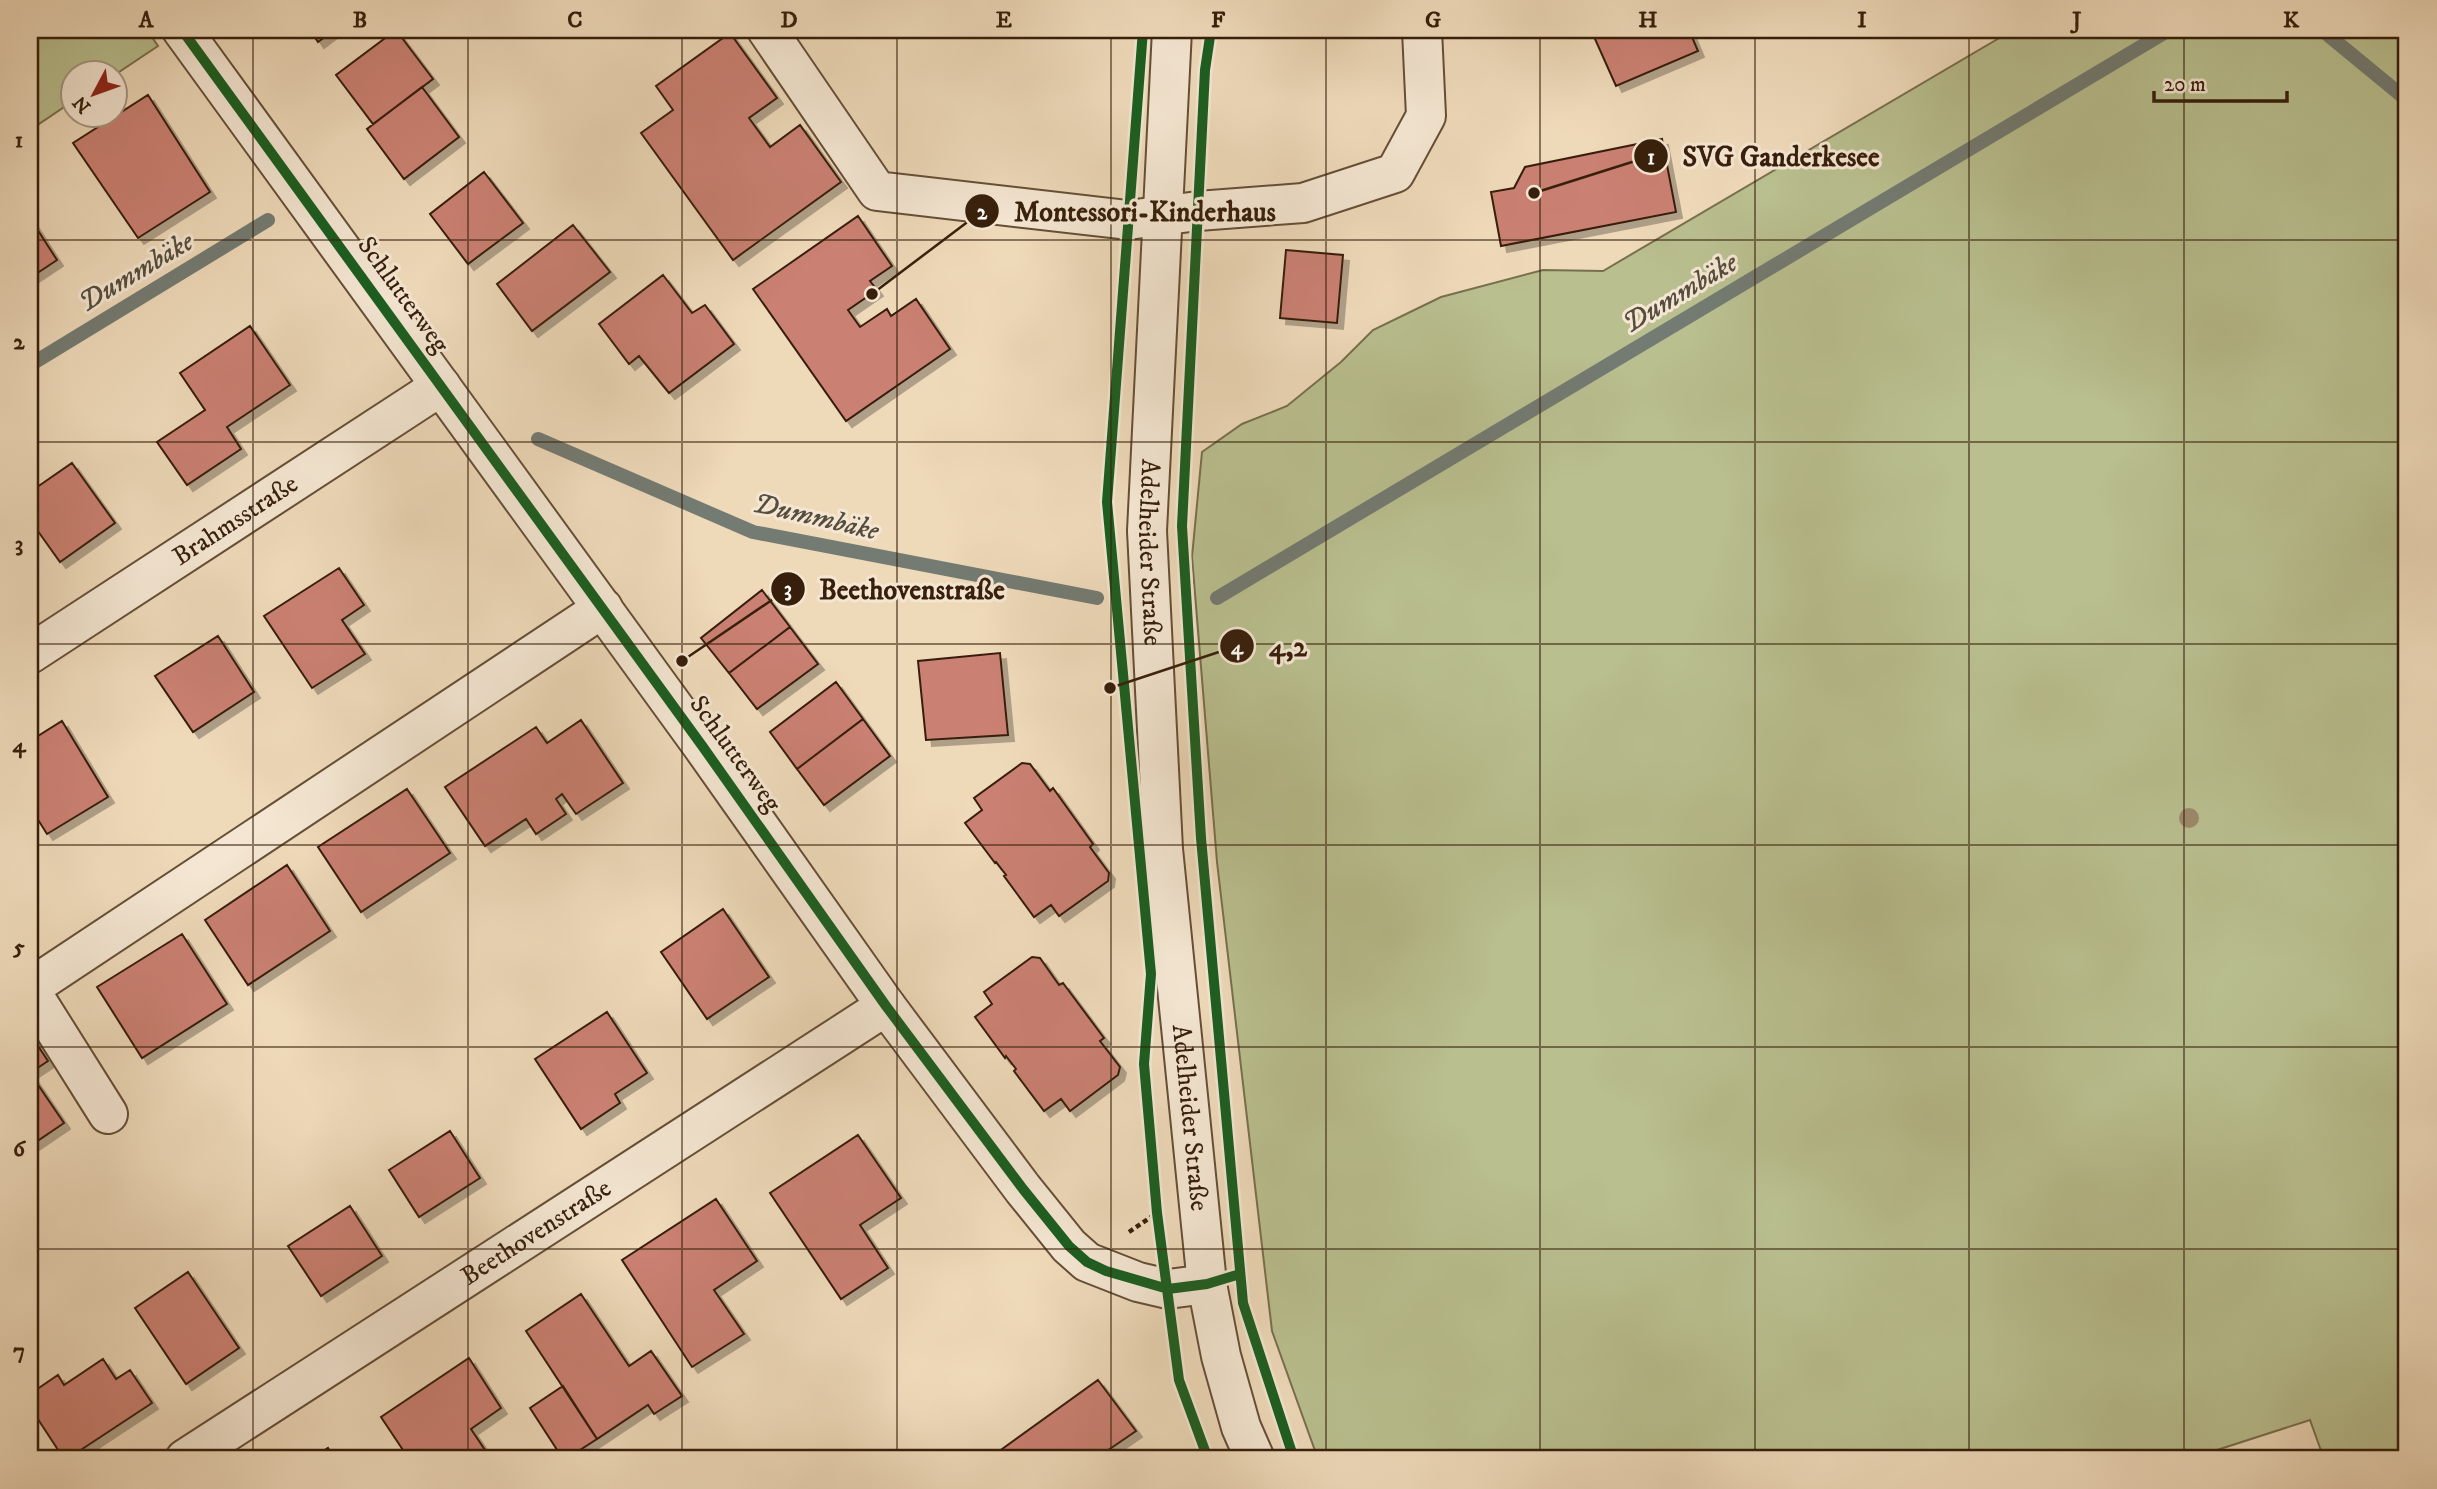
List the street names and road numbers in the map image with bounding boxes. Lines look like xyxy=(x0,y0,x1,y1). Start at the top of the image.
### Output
street label: Schlutterweg xyxy=(350,230,457,360)
street label: Adelheider Straße xyxy=(1131,458,1169,647)
street label: Brahmsstraße xyxy=(166,467,304,573)
street label: Schlutterweg xyxy=(682,689,789,819)
street label: Adelheider Straße xyxy=(1164,1023,1216,1212)
street label: Beethovenstraße xyxy=(455,1171,617,1293)

